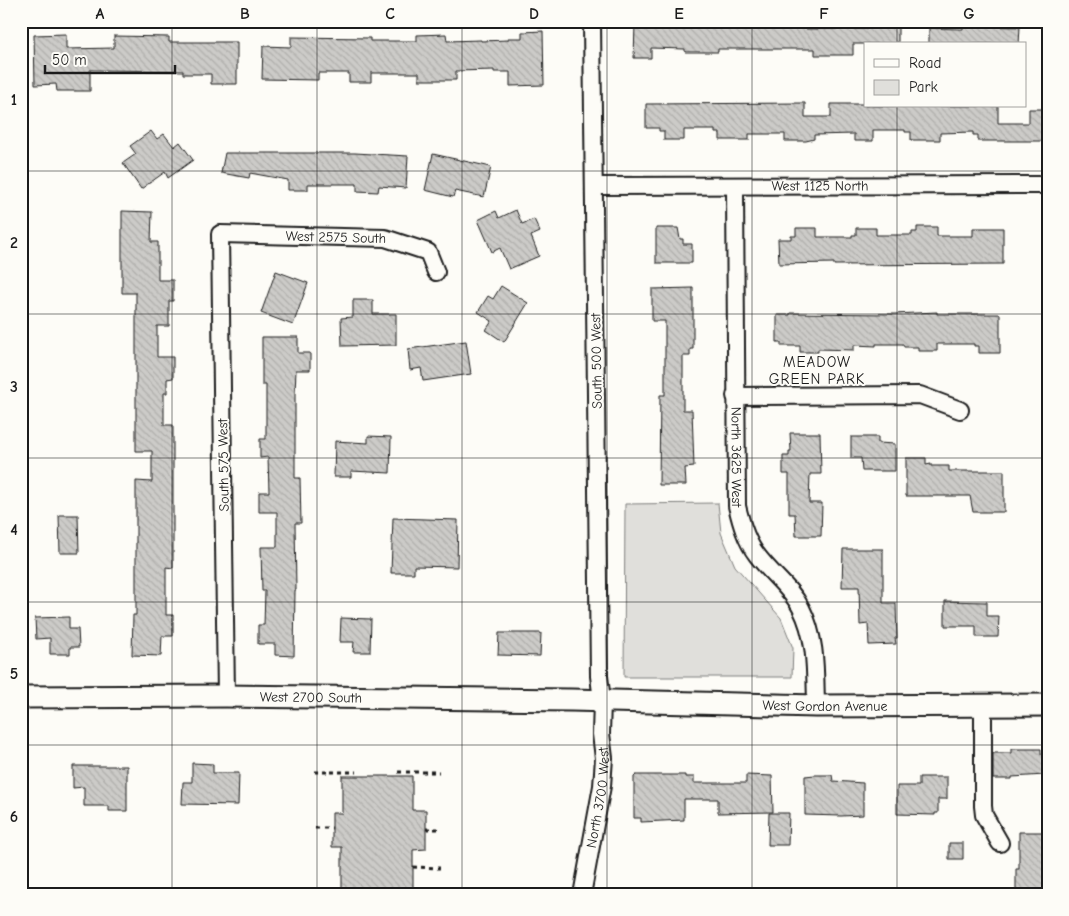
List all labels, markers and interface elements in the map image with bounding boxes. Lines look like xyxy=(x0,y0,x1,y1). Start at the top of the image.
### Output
text: A xyxy=(96,5,105,23)
text: B xyxy=(240,5,250,23)
text: C xyxy=(385,5,395,23)
text: D xyxy=(529,5,539,23)
text: E xyxy=(674,5,684,23)
text: F xyxy=(819,5,829,23)
text: G xyxy=(963,5,975,23)
scale bar xyxy=(45,42,175,74)
legend xyxy=(864,42,1026,108)
text: 50 m xyxy=(52,51,87,69)
text: Road xyxy=(909,54,941,72)
text: Park xyxy=(909,78,938,96)
text: 1 xyxy=(11,91,17,109)
street label: West 1125 North xyxy=(771,177,869,195)
street label: West 2575 South xyxy=(286,228,386,247)
text: 2 xyxy=(10,234,18,252)
street label: South 500 West xyxy=(587,312,606,409)
district label: MEADOW GREEN PARK xyxy=(769,353,865,388)
text: 3 xyxy=(10,378,18,396)
street label: North 3625 West xyxy=(727,407,745,508)
street label: South 575 West xyxy=(214,417,233,512)
text: 4 xyxy=(10,521,18,539)
text: 5 xyxy=(10,665,18,683)
street label: West 2700 South xyxy=(260,688,362,707)
street label: West Gordon Avenue xyxy=(762,697,888,715)
street label: North 3700 West xyxy=(583,745,613,849)
text: 6 xyxy=(10,808,18,826)

